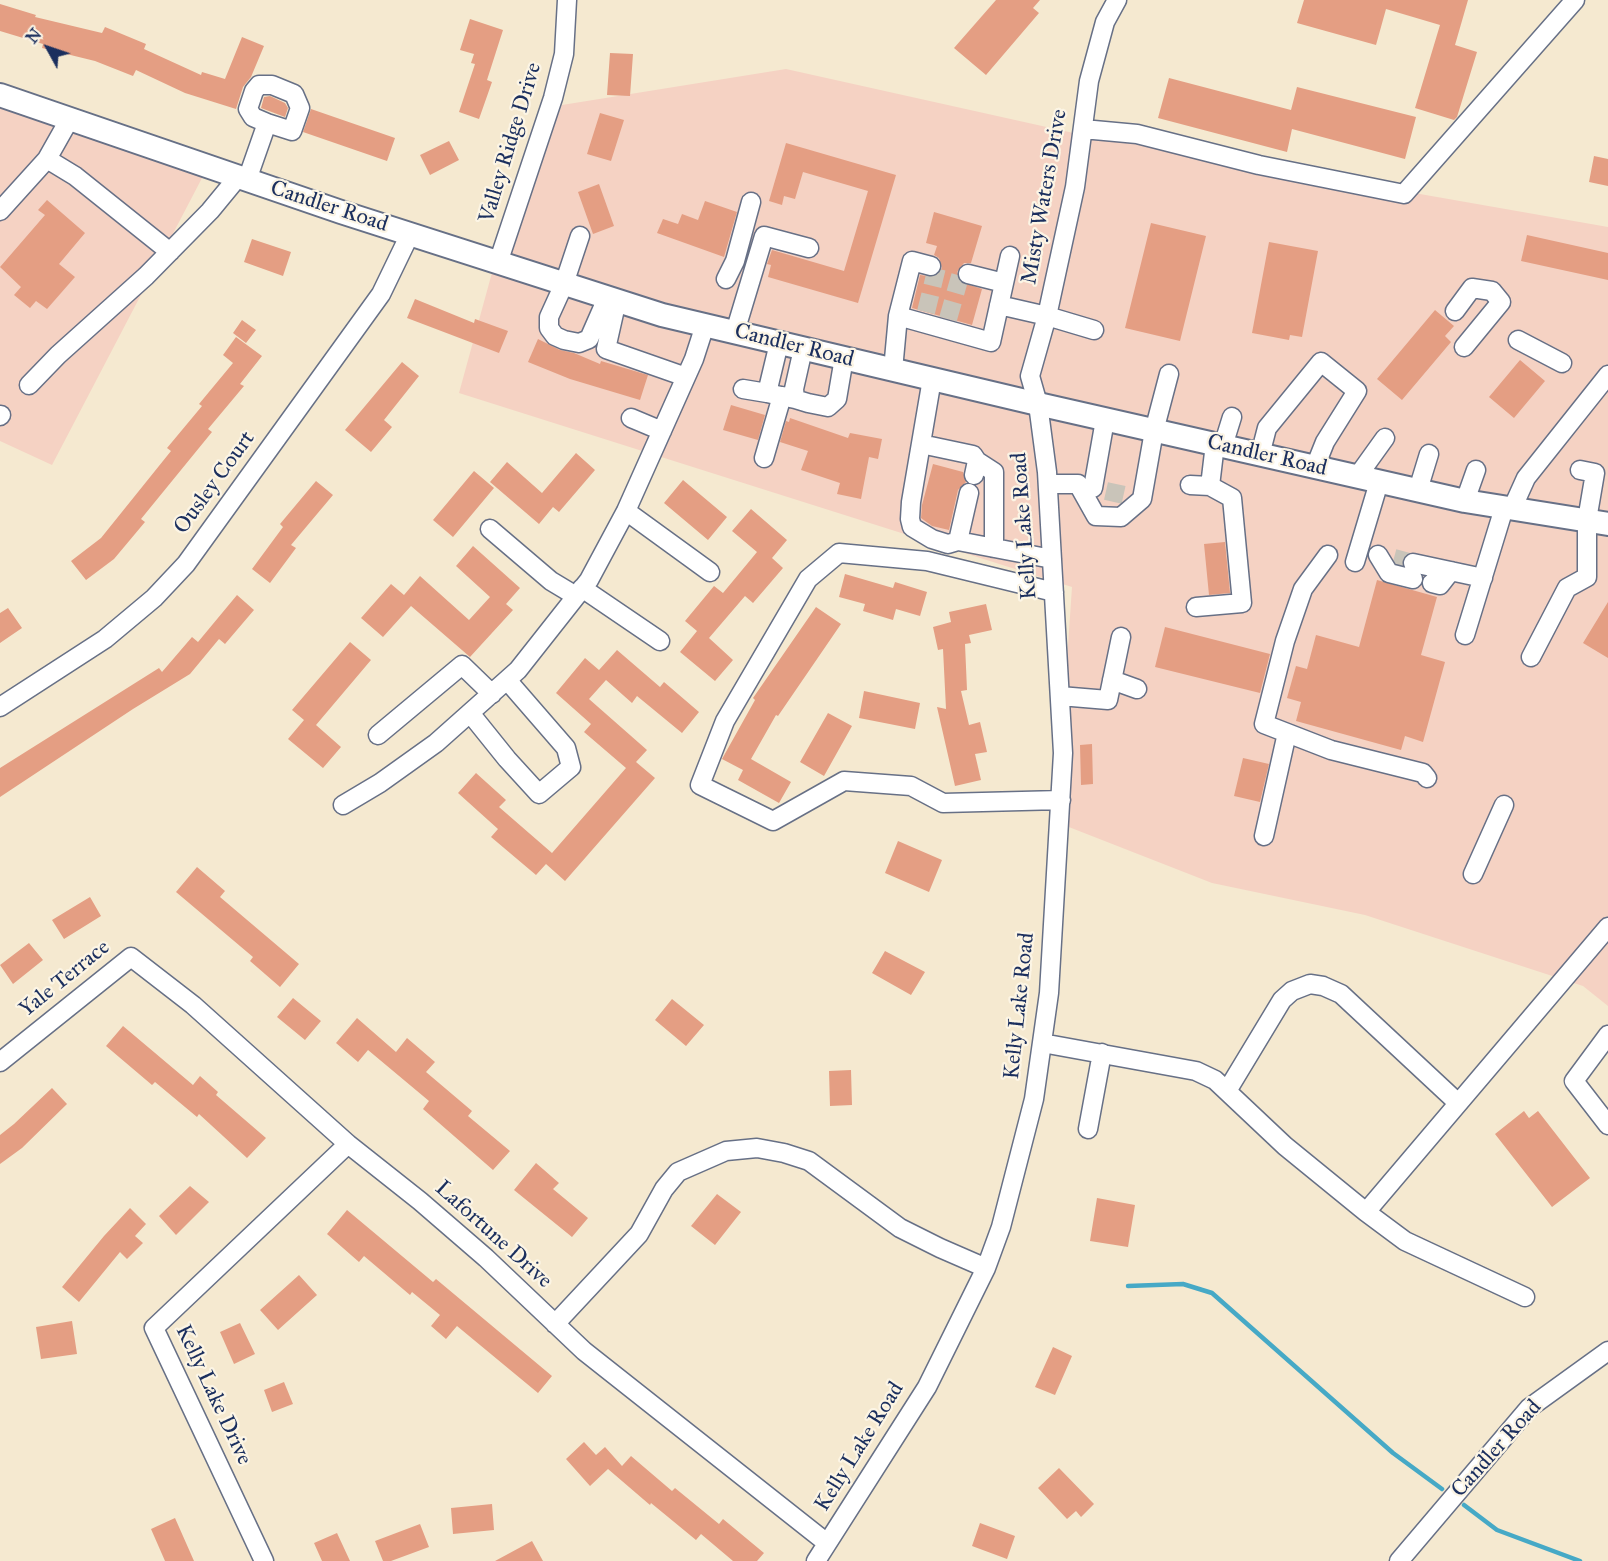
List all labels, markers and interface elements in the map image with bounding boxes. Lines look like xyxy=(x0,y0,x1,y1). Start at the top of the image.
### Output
north arrow xyxy=(18,18,78,78)
text: N xyxy=(22,25,45,47)
street label: Valley Ridge Drive xyxy=(474,60,548,226)
street label: Misty Waters Drive xyxy=(1017,107,1073,287)
street label: Candler Road xyxy=(267,176,391,238)
street label: Candler Road xyxy=(732,318,856,374)
street label: Ousley Court xyxy=(169,427,261,539)
street label: Candler Road xyxy=(1205,429,1329,483)
street label: Kelly Lake Road xyxy=(1007,452,1043,600)
street label: Kelly Lake Road xyxy=(999,931,1041,1081)
street label: Yale Terrace xyxy=(15,935,115,1023)
street label: Lafortune Drive xyxy=(429,1176,557,1294)
street label: Kelly Lake Drive xyxy=(169,1321,257,1469)
street label: Kelly Lake Road xyxy=(810,1377,910,1517)
street label: Candler Road xyxy=(1446,1395,1548,1503)

